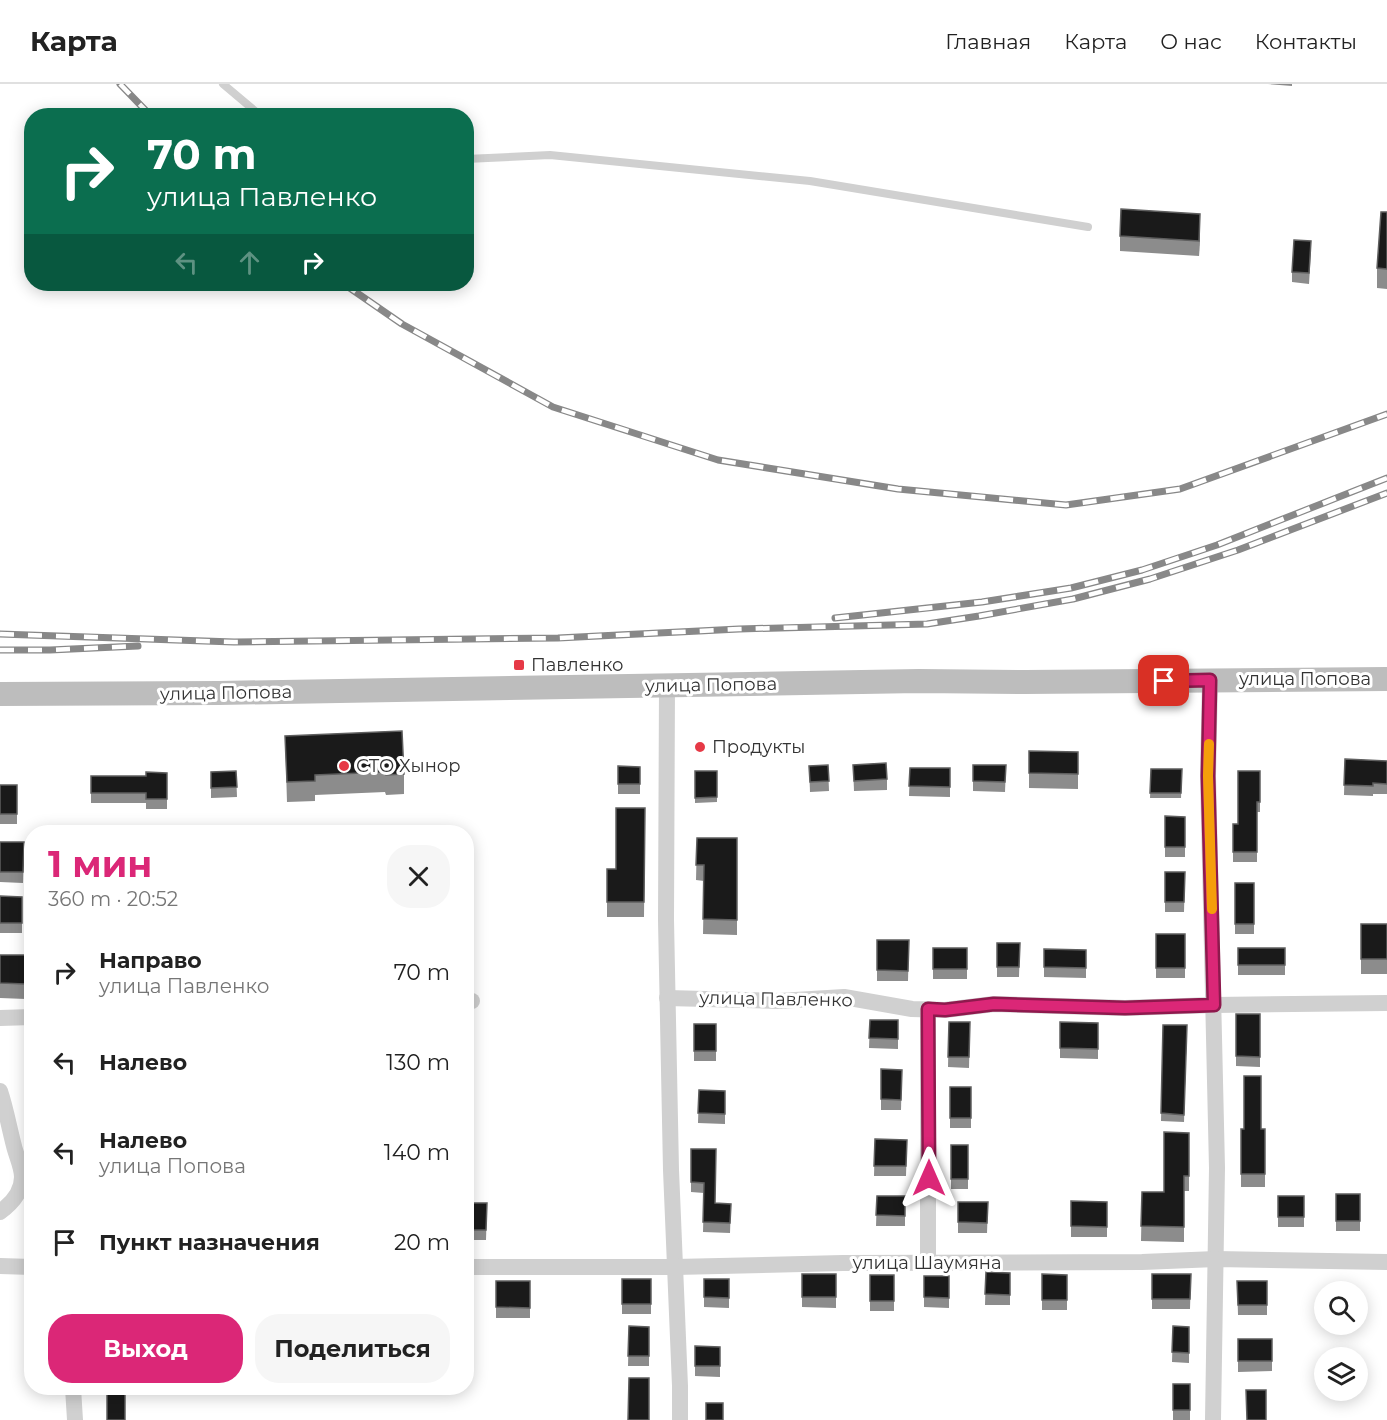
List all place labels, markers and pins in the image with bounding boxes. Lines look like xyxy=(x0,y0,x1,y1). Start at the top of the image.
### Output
place label: Павленко xyxy=(531,654,624,676)
pin xyxy=(1138,655,1189,706)
marker: Павленко xyxy=(512,658,526,672)
place label: Продукты xyxy=(712,736,805,758)
marker: Продукты xyxy=(693,740,707,754)
place label: СТО Хынор xyxy=(356,755,461,777)
marker: СТО Хынор xyxy=(337,759,351,773)

